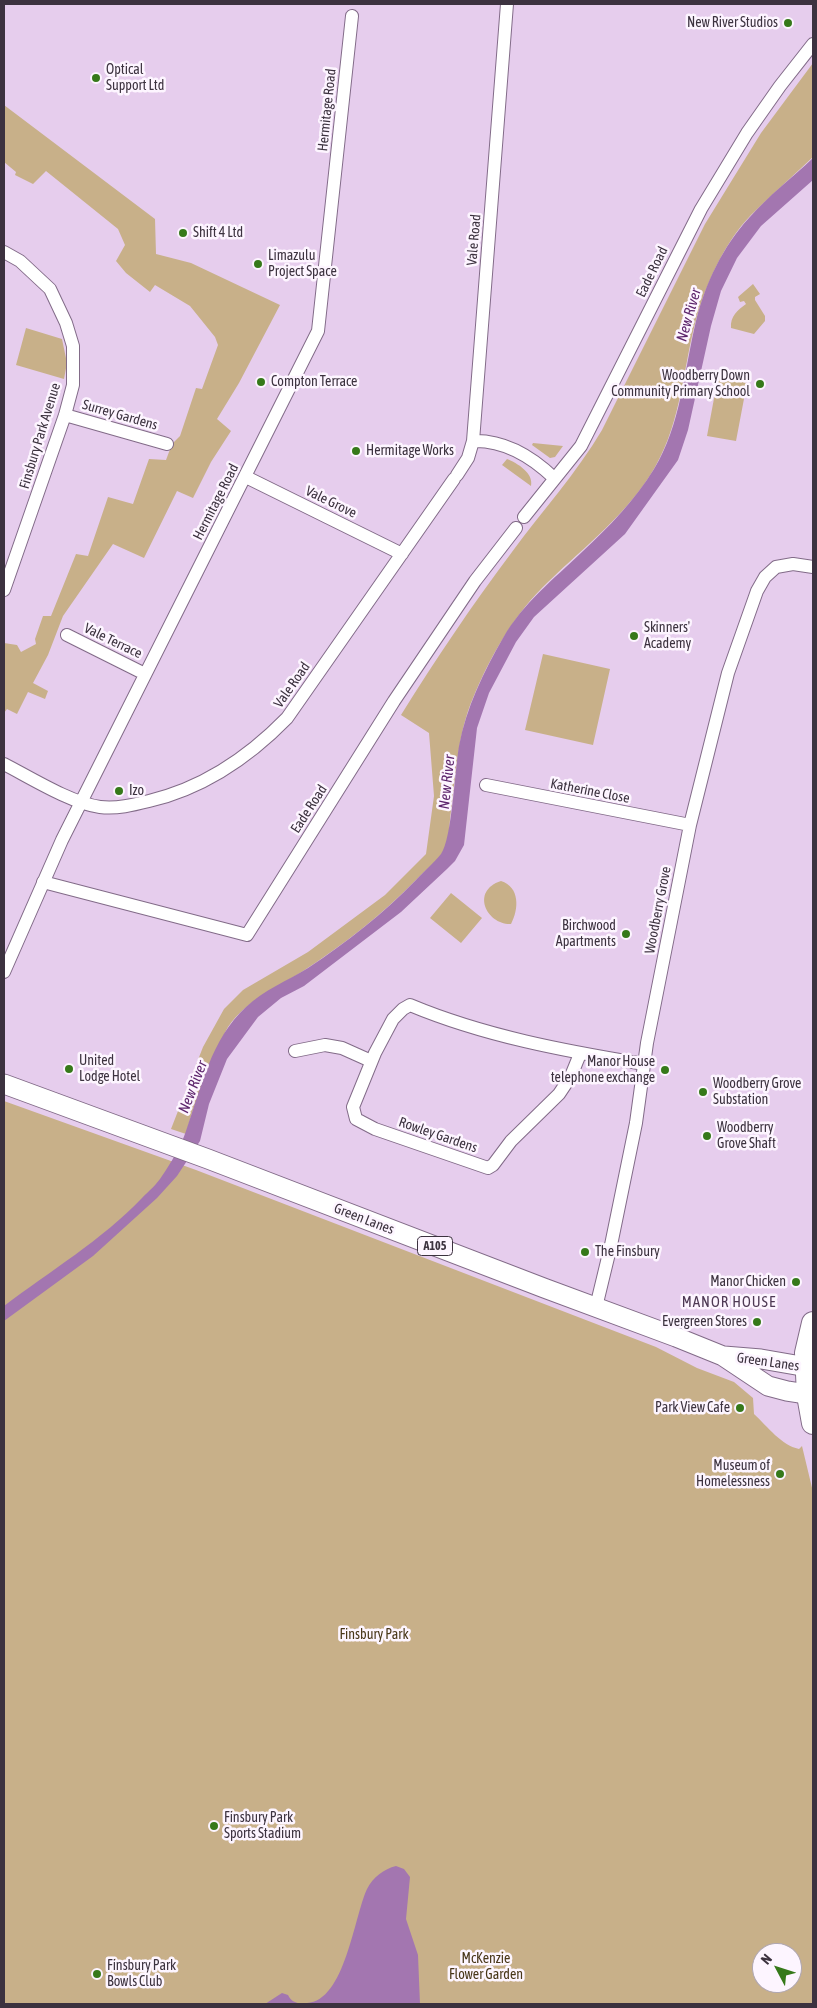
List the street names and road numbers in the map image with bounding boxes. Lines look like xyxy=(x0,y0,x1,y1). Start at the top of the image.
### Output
street label: Hermitage Road xyxy=(314,68,340,152)
street label: Vale Road xyxy=(463,214,485,266)
street label: Eade Road xyxy=(633,244,671,300)
street label: Finsbury Park Avenue xyxy=(16,381,64,491)
street label: Surrey Gardens xyxy=(80,396,160,434)
street label: Hermitage Road xyxy=(190,461,242,543)
street label: Vale Grove xyxy=(303,482,359,522)
street label: Vale Terrace xyxy=(81,620,145,662)
street label: Vale Road xyxy=(270,659,314,711)
street label: Katherine Close xyxy=(549,775,631,807)
street label: Eade Road xyxy=(287,782,331,836)
street label: Woodberry Grove xyxy=(641,865,675,955)
street label: Rowley Gardens xyxy=(396,1114,480,1156)
street label: Green Lanes xyxy=(332,1200,396,1238)
road number: A105 xyxy=(418,1236,452,1256)
street label: Green Lanes xyxy=(736,1349,800,1375)

